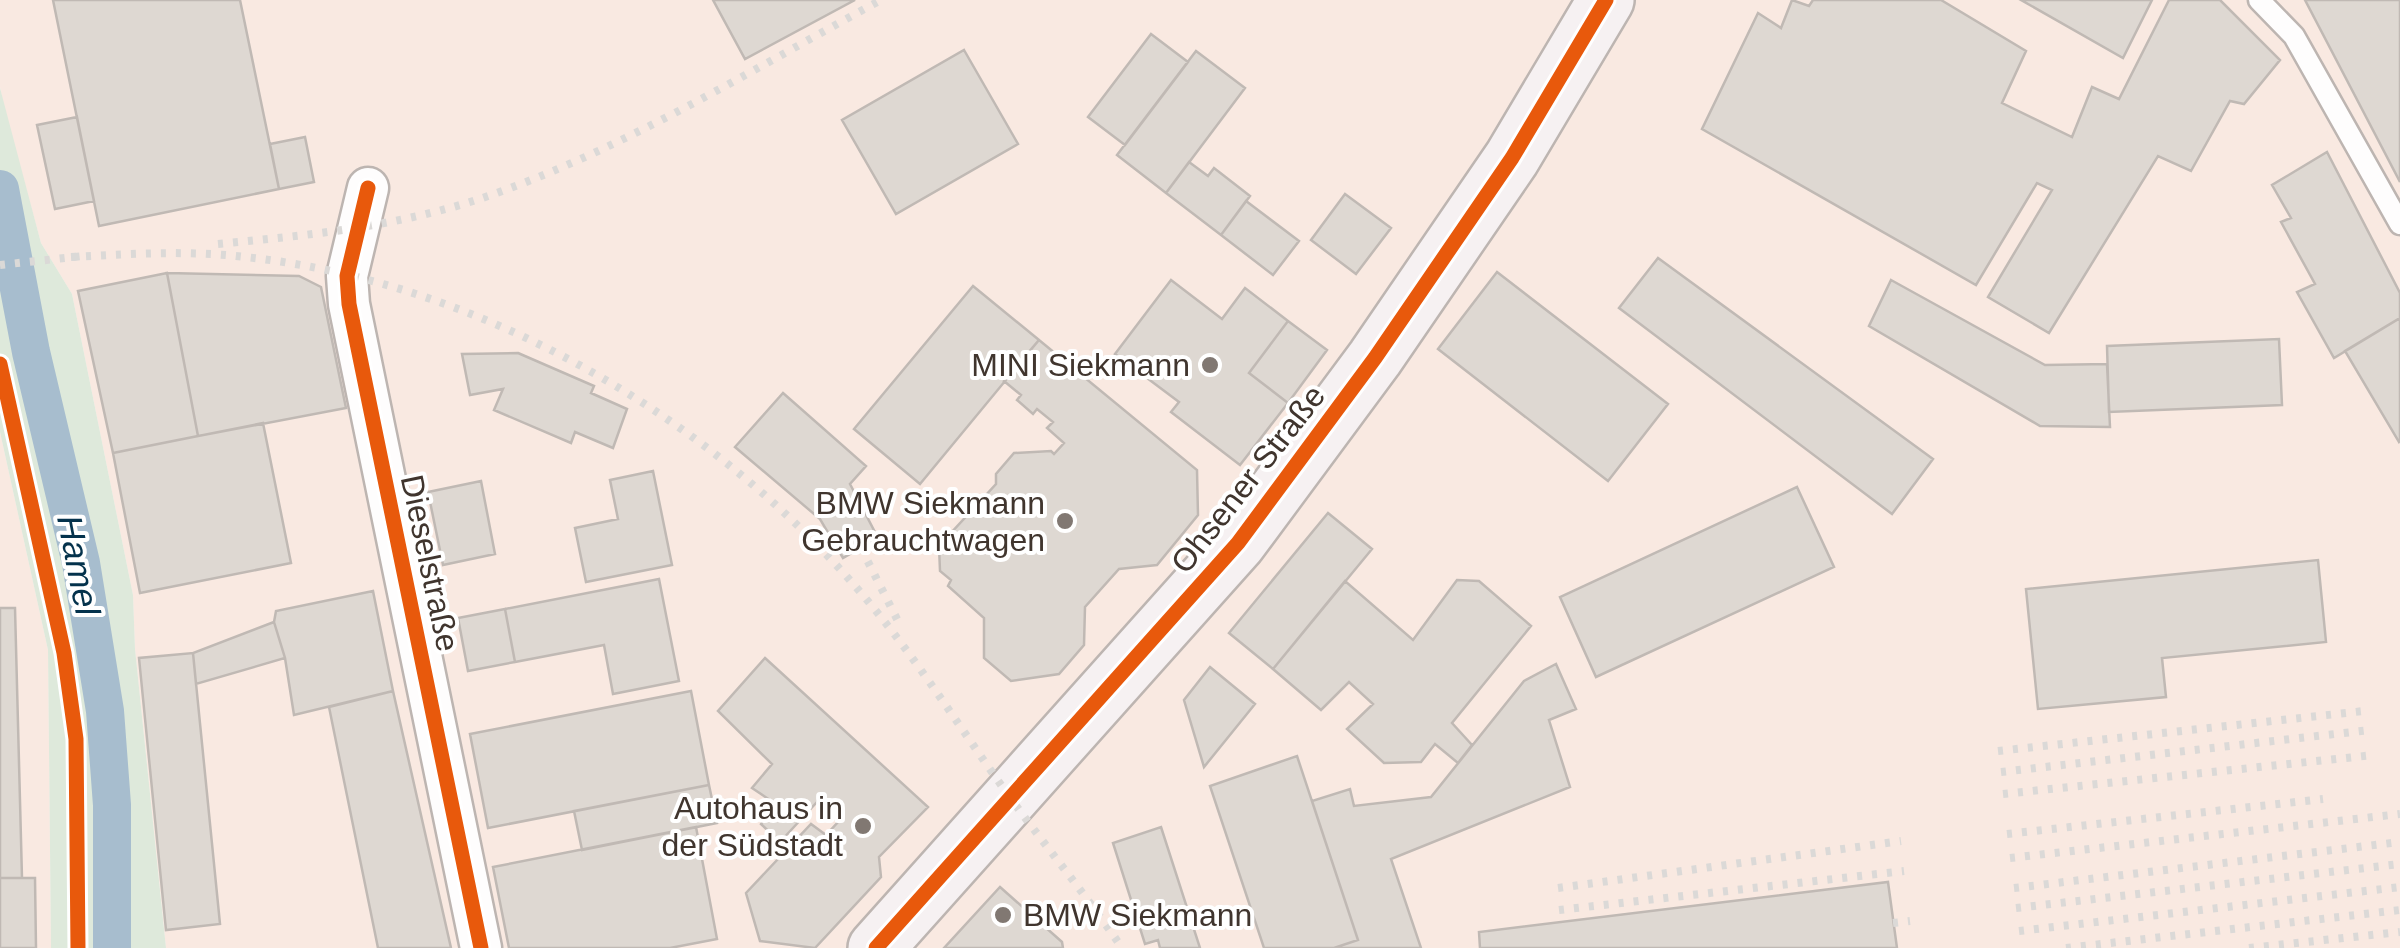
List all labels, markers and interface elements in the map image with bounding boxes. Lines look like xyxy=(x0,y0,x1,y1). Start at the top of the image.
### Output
place label: MINI Siekmann xyxy=(971,347,1190,383)
marker: MINI Siekmann xyxy=(1199,354,1221,376)
street label: Ohsener Straße xyxy=(1164,378,1332,580)
street label: Dieselstraße xyxy=(394,471,466,655)
place label: BMW Siekmann Gebrauchtwagen xyxy=(801,485,1045,558)
marker: BMW Siekmann Gebrauchtwagen xyxy=(1054,510,1076,532)
water label: Hamel xyxy=(50,512,108,620)
place label: Autohaus in der Südstadt xyxy=(662,790,843,863)
marker: Autohaus in der Südstadt xyxy=(852,815,874,837)
place label: BMW Siekmann xyxy=(1023,897,1252,933)
marker: BMW Siekmann xyxy=(992,904,1014,926)

